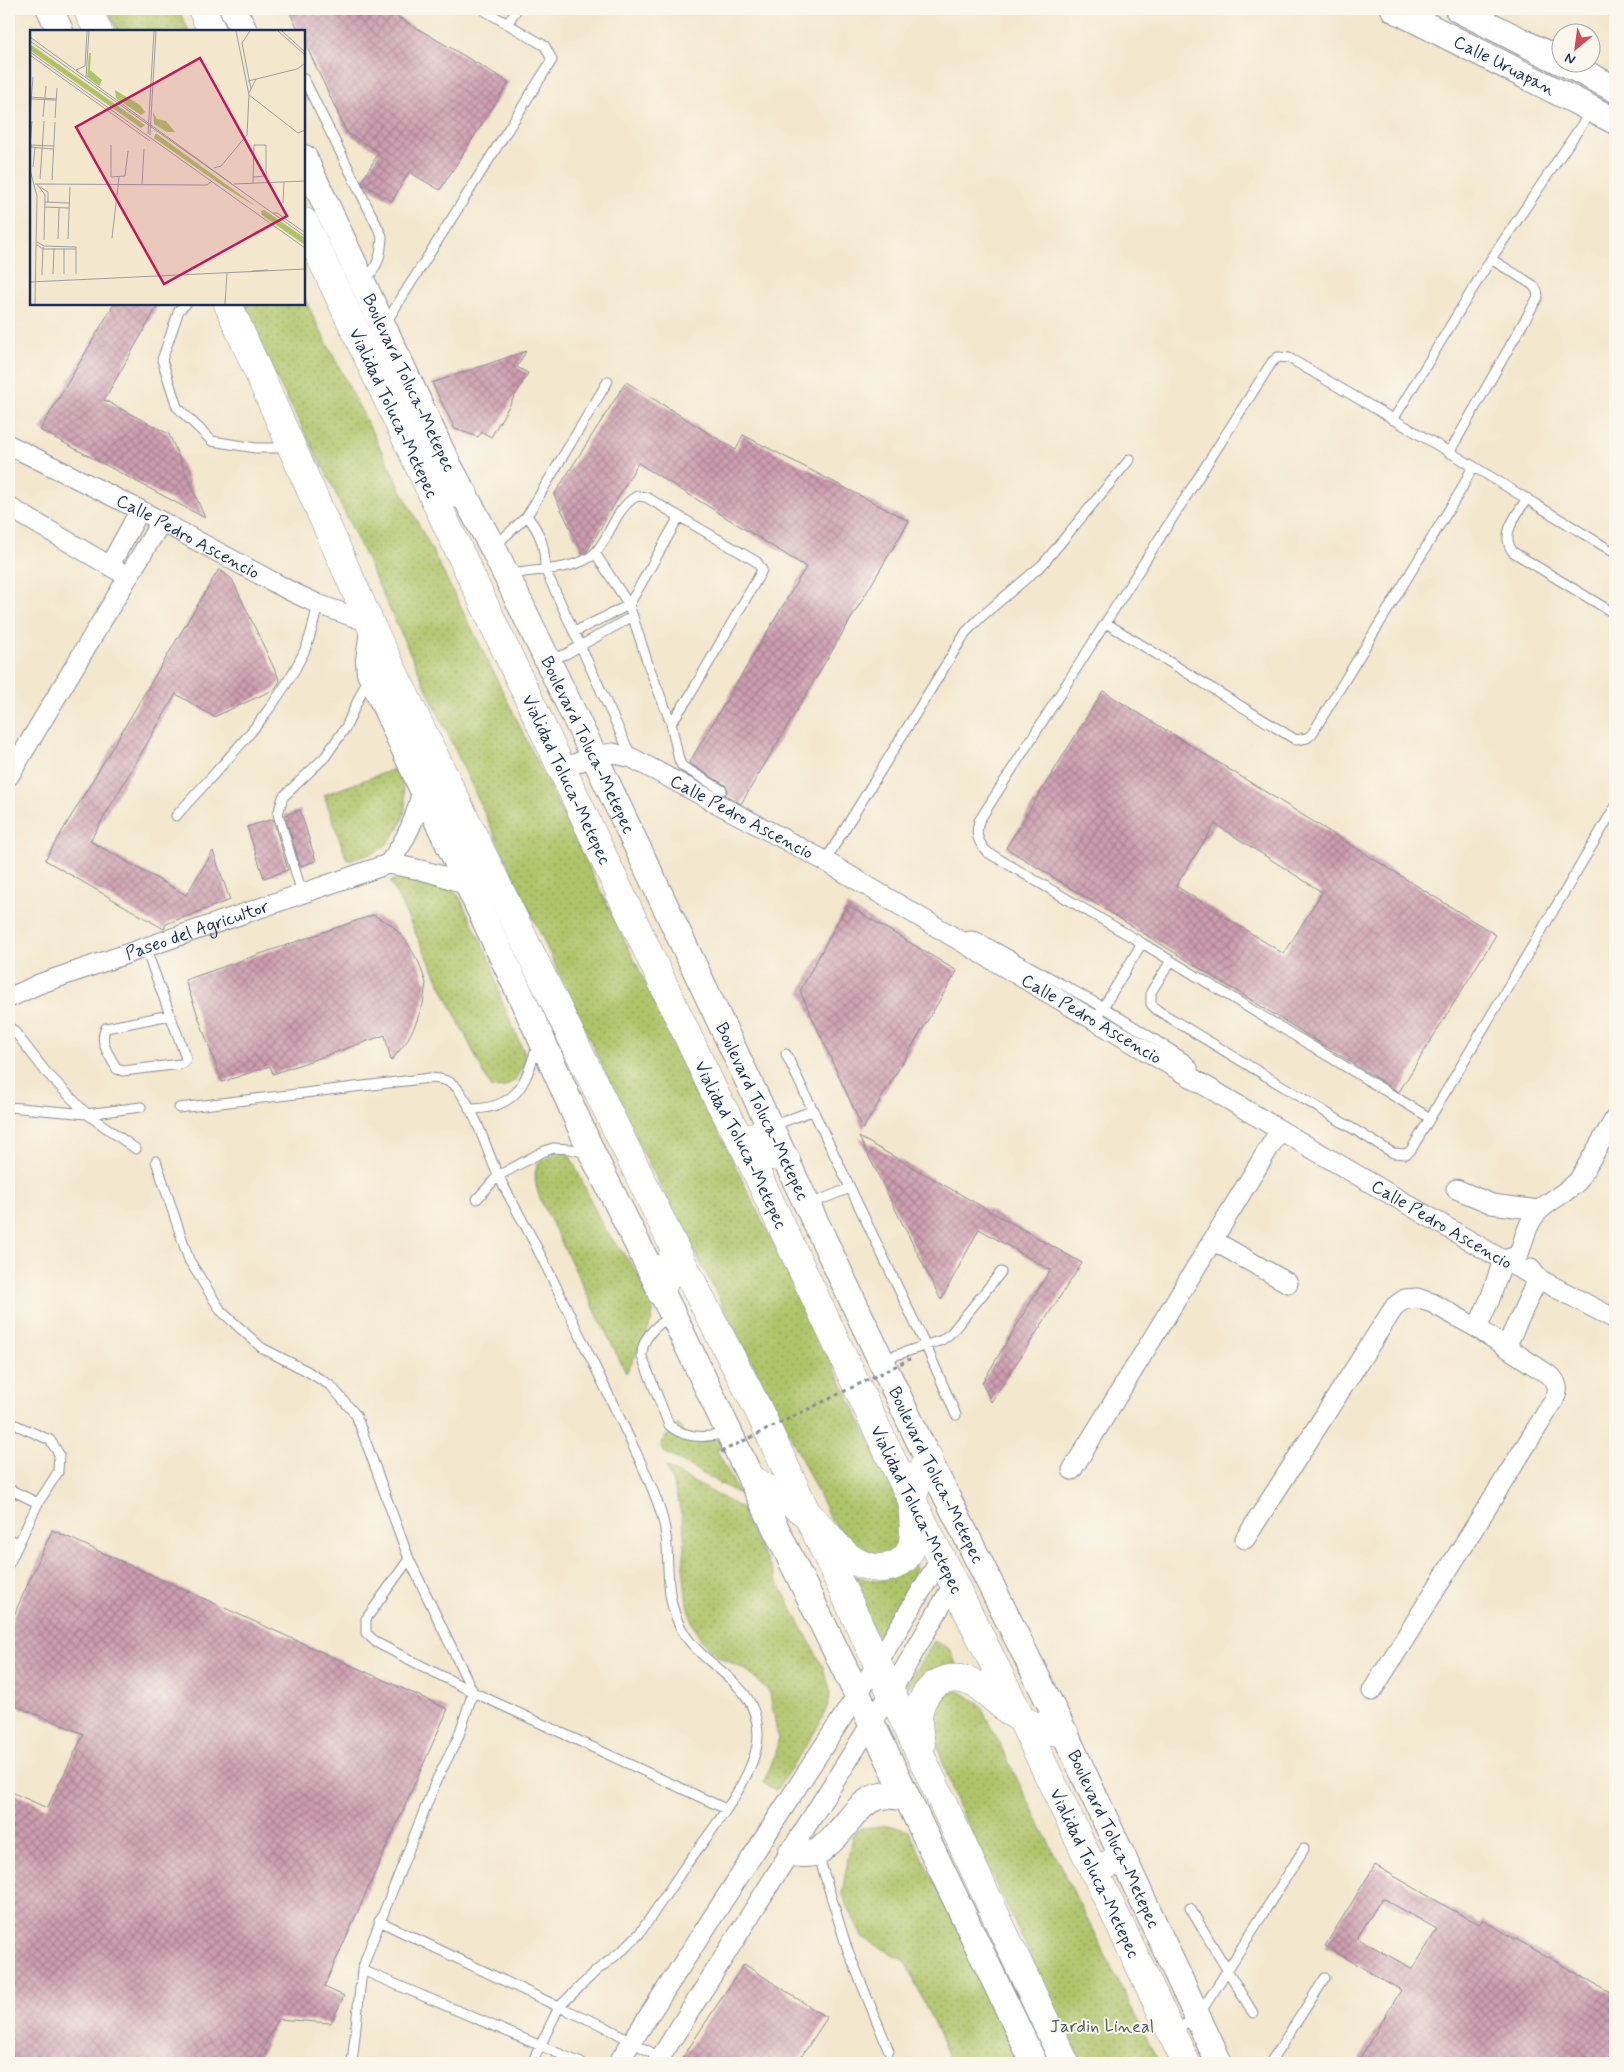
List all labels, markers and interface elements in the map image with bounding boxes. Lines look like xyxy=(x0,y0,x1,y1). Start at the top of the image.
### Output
north arrow xyxy=(1552,22,1602,72)
inset map xyxy=(30,30,305,305)
street label: Calle Uruapan xyxy=(1449,30,1559,102)
text: N xyxy=(1562,48,1579,69)
street label: Boulevard Toluca-Metepec xyxy=(356,290,461,476)
street label: Vialidad Toluca-Metepec xyxy=(343,324,443,502)
street label: Calle Pedro Ascencio xyxy=(112,489,264,585)
street label: Boulevard Toluca-Metepec xyxy=(534,652,640,838)
street label: Vialidad Toluca-Metepec xyxy=(515,691,616,869)
street label: Calle Pedro Ascencio xyxy=(666,769,817,866)
street label: Paseo del Agricultor xyxy=(122,895,273,966)
street label: Calle Pedro Ascencio xyxy=(1017,969,1166,1070)
street label: Boulevard Toluca-Metepec xyxy=(709,1019,814,1205)
street label: Vialidad Toluca-Metepec xyxy=(688,1057,792,1233)
street label: Calle Pedro Ascencio xyxy=(1366,1175,1516,1276)
street label: Boulevard Toluca-Metepec xyxy=(882,1383,989,1568)
street label: Vialidad Toluca-Metepec xyxy=(864,1422,968,1598)
street label: Boulevard Toluca-Metepec xyxy=(1061,1746,1165,1932)
street label: Vialidad Toluca-Metepec xyxy=(1043,1785,1145,1962)
park label: Jardin Lineal xyxy=(1050,2015,1154,2039)

